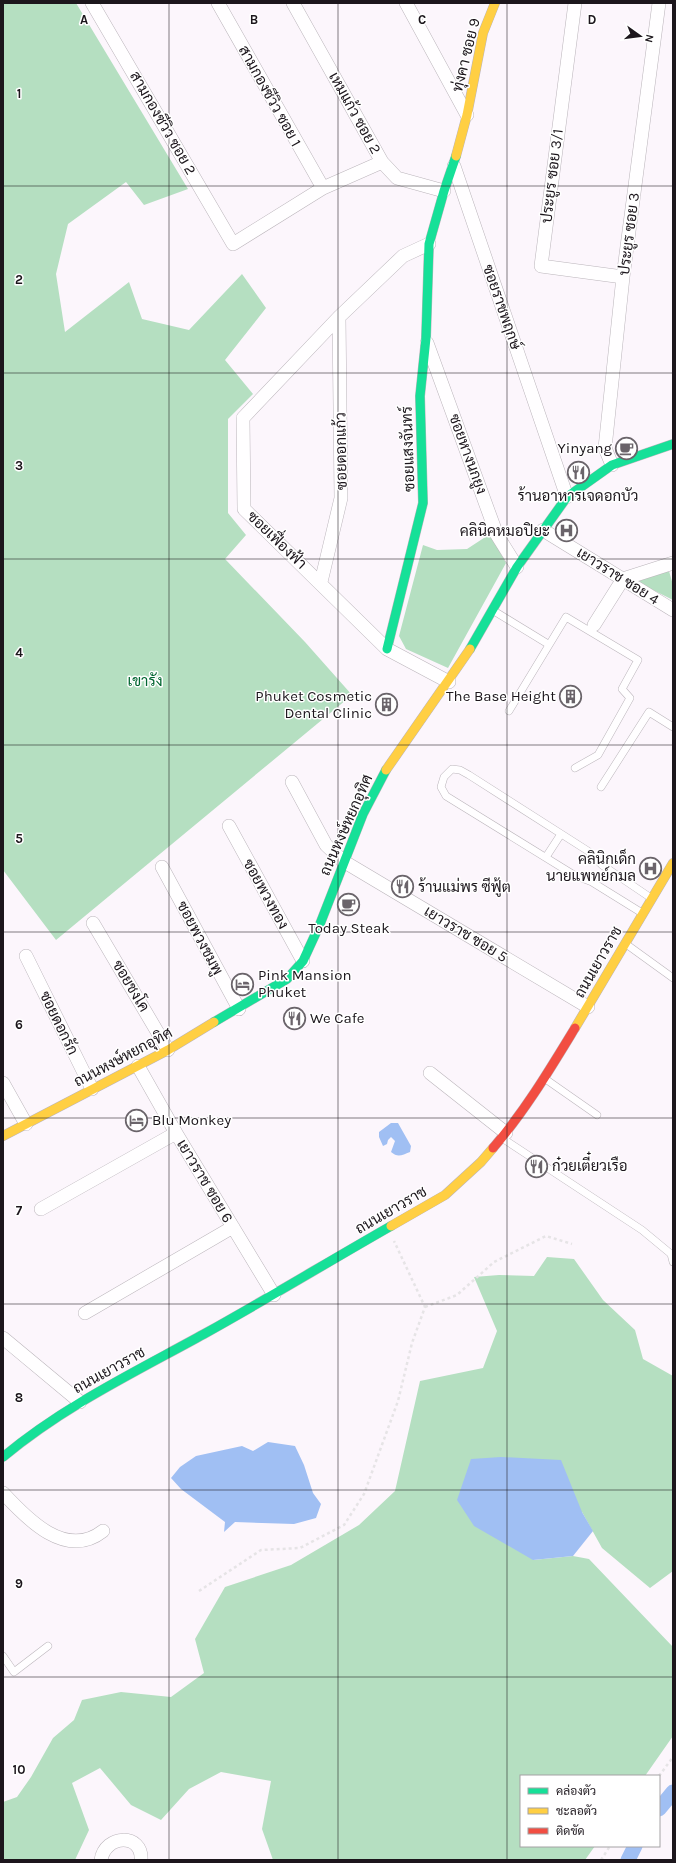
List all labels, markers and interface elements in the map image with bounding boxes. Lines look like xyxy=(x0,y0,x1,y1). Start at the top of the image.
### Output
text: A xyxy=(80,12,88,27)
text: B xyxy=(250,12,258,27)
text: C xyxy=(418,12,426,27)
text: D xyxy=(588,12,597,27)
street label: ทุ่งคา ซอย 9 xyxy=(447,16,486,94)
north arrow xyxy=(620,16,660,56)
text: N xyxy=(642,33,656,44)
street label: สามกองซีวิว ซอย 1 xyxy=(235,42,306,150)
street label: สามกองซีวิว ซอย 2 xyxy=(126,68,201,178)
street label: เหมแก้ว ซอย 2 xyxy=(325,68,386,157)
text: 1 xyxy=(17,86,21,101)
street label: ประยูร ซอย 3/1 xyxy=(537,128,568,224)
street label: ประยูร ซอย 3 xyxy=(615,191,644,277)
street label: ซอยราชพฤกษ์ xyxy=(479,262,526,353)
text: 2 xyxy=(15,272,23,287)
street label: ซอยแสงจันทร์ xyxy=(397,406,418,492)
street label: ซอยดอกแก้ว xyxy=(330,412,351,490)
street label: ซอยหางนกยูง xyxy=(444,412,491,497)
cafe icon: Yinyang xyxy=(614,435,640,461)
place label: Yinyang xyxy=(557,439,613,457)
text: 3 xyxy=(15,458,23,473)
restaurant icon: ร้านอาหารเจดอกบัว xyxy=(565,460,591,486)
place label: ร้านอาหารเจดอกบัว xyxy=(518,486,638,505)
street label: ซอยเฟื่องฟ้า xyxy=(243,503,315,573)
hospital icon: คลินิคหมอปิยะ xyxy=(553,518,579,544)
place label: คลินิคหมอปิยะ xyxy=(460,522,550,540)
street label: เยาวราช ซอย 4 xyxy=(573,543,663,609)
text: 4 xyxy=(15,645,23,660)
park label: เขารัง xyxy=(128,672,162,690)
building icon: The Base Height xyxy=(558,683,584,709)
place label: Phuket Cosmetic Dental Clinic xyxy=(255,687,372,722)
place label: The Base Height xyxy=(446,687,556,705)
building icon: Phuket Cosmetic Dental Clinic xyxy=(374,692,400,718)
street label: ถนนหงษ์หยกอุทิศ xyxy=(315,771,378,879)
text: 5 xyxy=(15,831,23,846)
place label: คลินิกเด็ก นายแพทย์กมล xyxy=(546,848,636,885)
hospital icon: คลินิกเด็ก นายแพทย์กมล xyxy=(638,855,664,881)
street label: ซอยพวงทอง xyxy=(239,856,293,932)
restaurant icon: ร้านแม่พร ซีฟู้ต xyxy=(390,874,416,900)
place label: ร้านแม่พร ซีฟู้ต xyxy=(418,877,511,897)
cafe icon: Today Steak xyxy=(336,892,362,918)
street label: ซอยพวงชมพู xyxy=(172,898,227,978)
street label: เยาวราช ซอย 5 xyxy=(421,902,511,966)
place label: Today Steak xyxy=(308,919,390,937)
street label: ถนนเยาวราช xyxy=(570,923,626,1001)
street label: ซอยชงโค xyxy=(109,956,154,1015)
place label: Pink Mansion Phuket xyxy=(258,966,351,1001)
hotel icon: Pink Mansion Phuket xyxy=(229,971,255,997)
street label: ซอยดอกรัก xyxy=(36,988,82,1058)
restaurant icon: We Cafe xyxy=(282,1005,308,1031)
place label: We Cafe xyxy=(310,1009,365,1027)
text: 6 xyxy=(15,1017,23,1032)
street label: ถนนหงษ์หยกอุทิศ xyxy=(70,1023,176,1092)
hotel icon: Blu Monkey xyxy=(124,1107,150,1133)
place label: Blu Monkey xyxy=(152,1111,231,1129)
street label: เยาวราช ซอย 6 xyxy=(173,1136,237,1226)
place label: ก๋วยเตี๋ยวเรือ xyxy=(552,1151,628,1175)
restaurant icon: ก๋วยเตี๋ยวเรือ xyxy=(524,1153,550,1179)
street label: ถนนเยาวราช xyxy=(352,1182,430,1238)
text: 7 xyxy=(16,1203,23,1218)
street label: ถนนเยาวราช xyxy=(70,1343,148,1397)
text: 8 xyxy=(15,1390,23,1405)
text: 9 xyxy=(15,1576,23,1591)
text: 10 xyxy=(13,1762,25,1777)
legend xyxy=(520,1775,660,1847)
text: คล่องตัว xyxy=(556,1784,596,1798)
text: ชะลอตัว xyxy=(556,1804,597,1818)
text: ติดขัด xyxy=(556,1824,585,1838)

